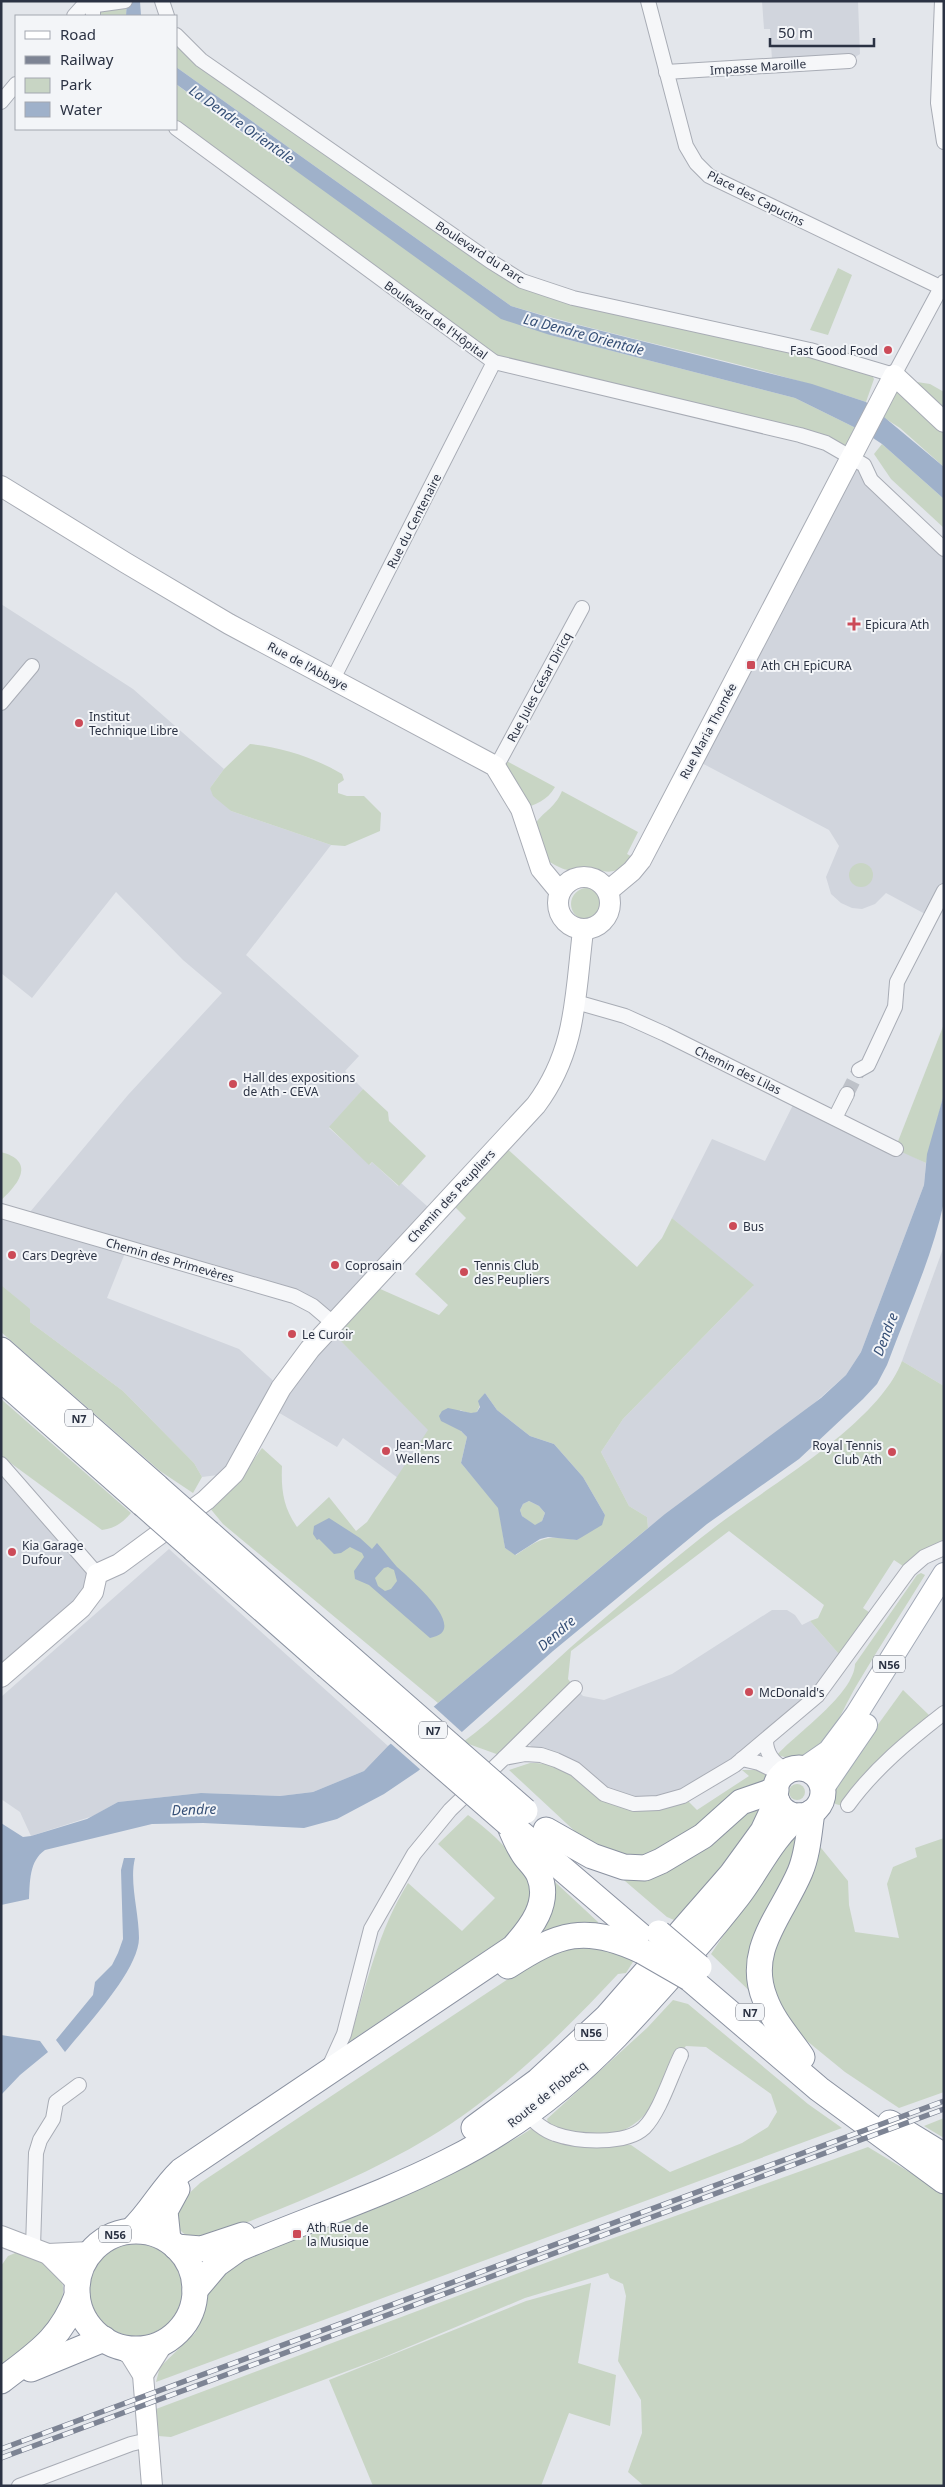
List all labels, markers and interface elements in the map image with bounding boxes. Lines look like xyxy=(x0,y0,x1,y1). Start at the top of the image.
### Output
legend xyxy=(15,15,178,130)
scale bar xyxy=(770,15,874,47)
text: 50 m xyxy=(778,22,813,42)
text: Road xyxy=(60,24,96,44)
text: Railway xyxy=(60,49,114,69)
street label: Impasse Maroille xyxy=(709,55,807,79)
text: Park xyxy=(60,74,92,94)
water label: La Dendre Orientale xyxy=(186,81,298,167)
text: Water xyxy=(60,99,102,119)
street label: Place des Capucins xyxy=(705,166,808,230)
street label: Boulevard du Parc xyxy=(432,217,528,287)
street label: Boulevard de l'Hôpital xyxy=(381,277,491,363)
water label: La Dendre Orientale xyxy=(522,309,647,359)
place label: Fast Good Food xyxy=(790,342,878,359)
marker: Fast Good Food xyxy=(882,344,894,356)
street label: Rue du Centenaire xyxy=(383,470,445,571)
place label: Epicura Ath xyxy=(865,616,929,633)
marker: Epicura Ath xyxy=(847,617,861,631)
street label: Rue Jules César Diricq xyxy=(503,629,575,745)
street label: Rue de l'Abbaye xyxy=(265,638,352,695)
place label: Ath CH EpiCURA xyxy=(761,657,852,674)
marker: Ath CH EpiCURA xyxy=(745,659,757,671)
street label: Rue Maria Thomée xyxy=(676,680,741,782)
place label: Institut Technique Libre xyxy=(89,708,178,739)
marker: Institut Technique Libre xyxy=(73,717,85,729)
street label: Chemin des Lilas xyxy=(692,1042,784,1098)
place label: Hall des expositions de Ath - CEVA xyxy=(243,1069,355,1100)
marker: Hall des expositions de Ath - CEVA xyxy=(227,1078,239,1090)
street label: Chemin des Peupliers xyxy=(403,1145,499,1246)
place label: Bus xyxy=(743,1218,764,1235)
marker: Bus xyxy=(727,1220,739,1232)
street label: Chemin des Primevères xyxy=(104,1234,236,1287)
place label: Cars Degrève xyxy=(22,1247,97,1264)
marker: Cars Degrève xyxy=(6,1249,18,1261)
place label: Coprosain xyxy=(345,1257,402,1274)
place label: Tennis Club des Peupliers xyxy=(474,1257,550,1288)
marker: Coprosain xyxy=(329,1259,341,1271)
marker: Tennis Club des Peupliers xyxy=(458,1266,470,1278)
water label: Dendre xyxy=(868,1310,902,1358)
place label: Le Curoir xyxy=(302,1326,353,1343)
marker: Le Curoir xyxy=(286,1328,298,1340)
road number: N7 xyxy=(65,1410,93,1426)
place label: Jean-Marc Wellens xyxy=(395,1436,452,1467)
place label: Royal Tennis Club Ath xyxy=(812,1437,882,1468)
marker: Jean-Marc Wellens xyxy=(380,1445,392,1457)
marker: Royal Tennis Club Ath xyxy=(886,1446,898,1458)
place label: Kia Garage Dufour xyxy=(22,1537,84,1568)
marker: Kia Garage Dufour xyxy=(6,1546,18,1558)
water label: Dendre xyxy=(533,1611,579,1655)
road number: N56 xyxy=(873,1656,905,1672)
place label: McDonald's xyxy=(759,1684,825,1701)
marker: McDonald's xyxy=(743,1686,755,1698)
road number: N7 xyxy=(419,1722,447,1738)
water label: Dendre xyxy=(171,1799,217,1819)
road number: N7 xyxy=(736,2004,764,2020)
road number: N56 xyxy=(575,2024,607,2040)
street label: Route de Flobecq xyxy=(504,2057,590,2131)
place label: Ath Rue de la Musique xyxy=(307,2219,369,2250)
road number: N56 xyxy=(99,2226,131,2242)
marker: Ath Rue de la Musique xyxy=(291,2228,303,2240)

